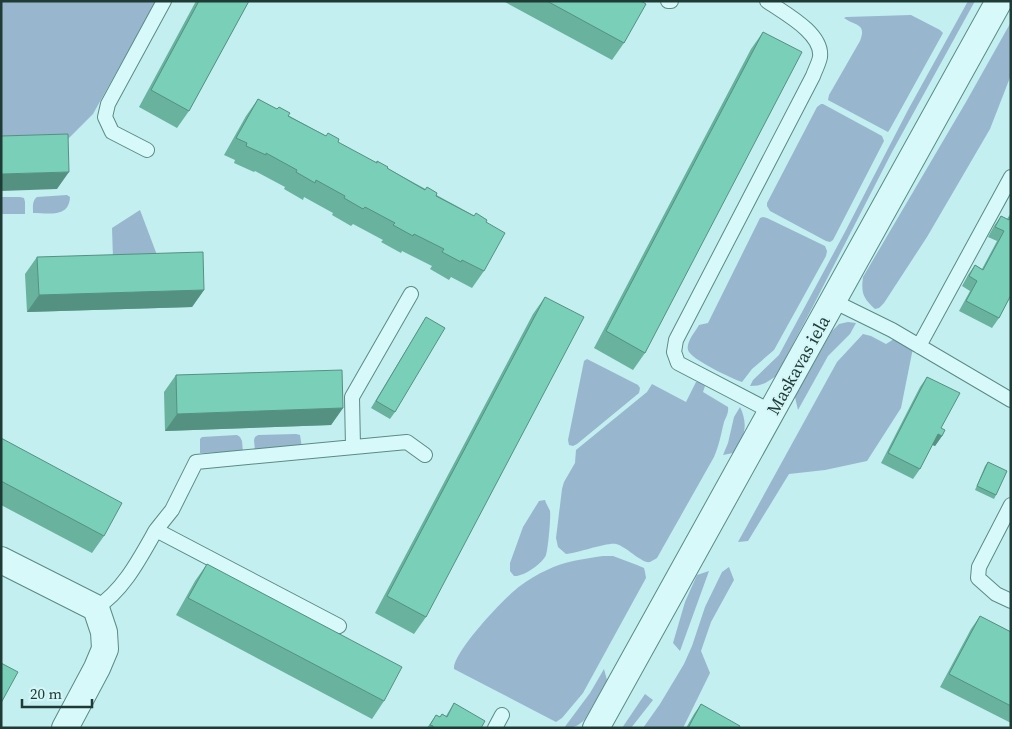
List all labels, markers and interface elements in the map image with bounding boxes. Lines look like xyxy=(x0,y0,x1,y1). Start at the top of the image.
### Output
street label: Maskavas iela xyxy=(760,310,836,419)
scale bar xyxy=(22,676,92,708)
text: 20 m xyxy=(30,683,62,704)

